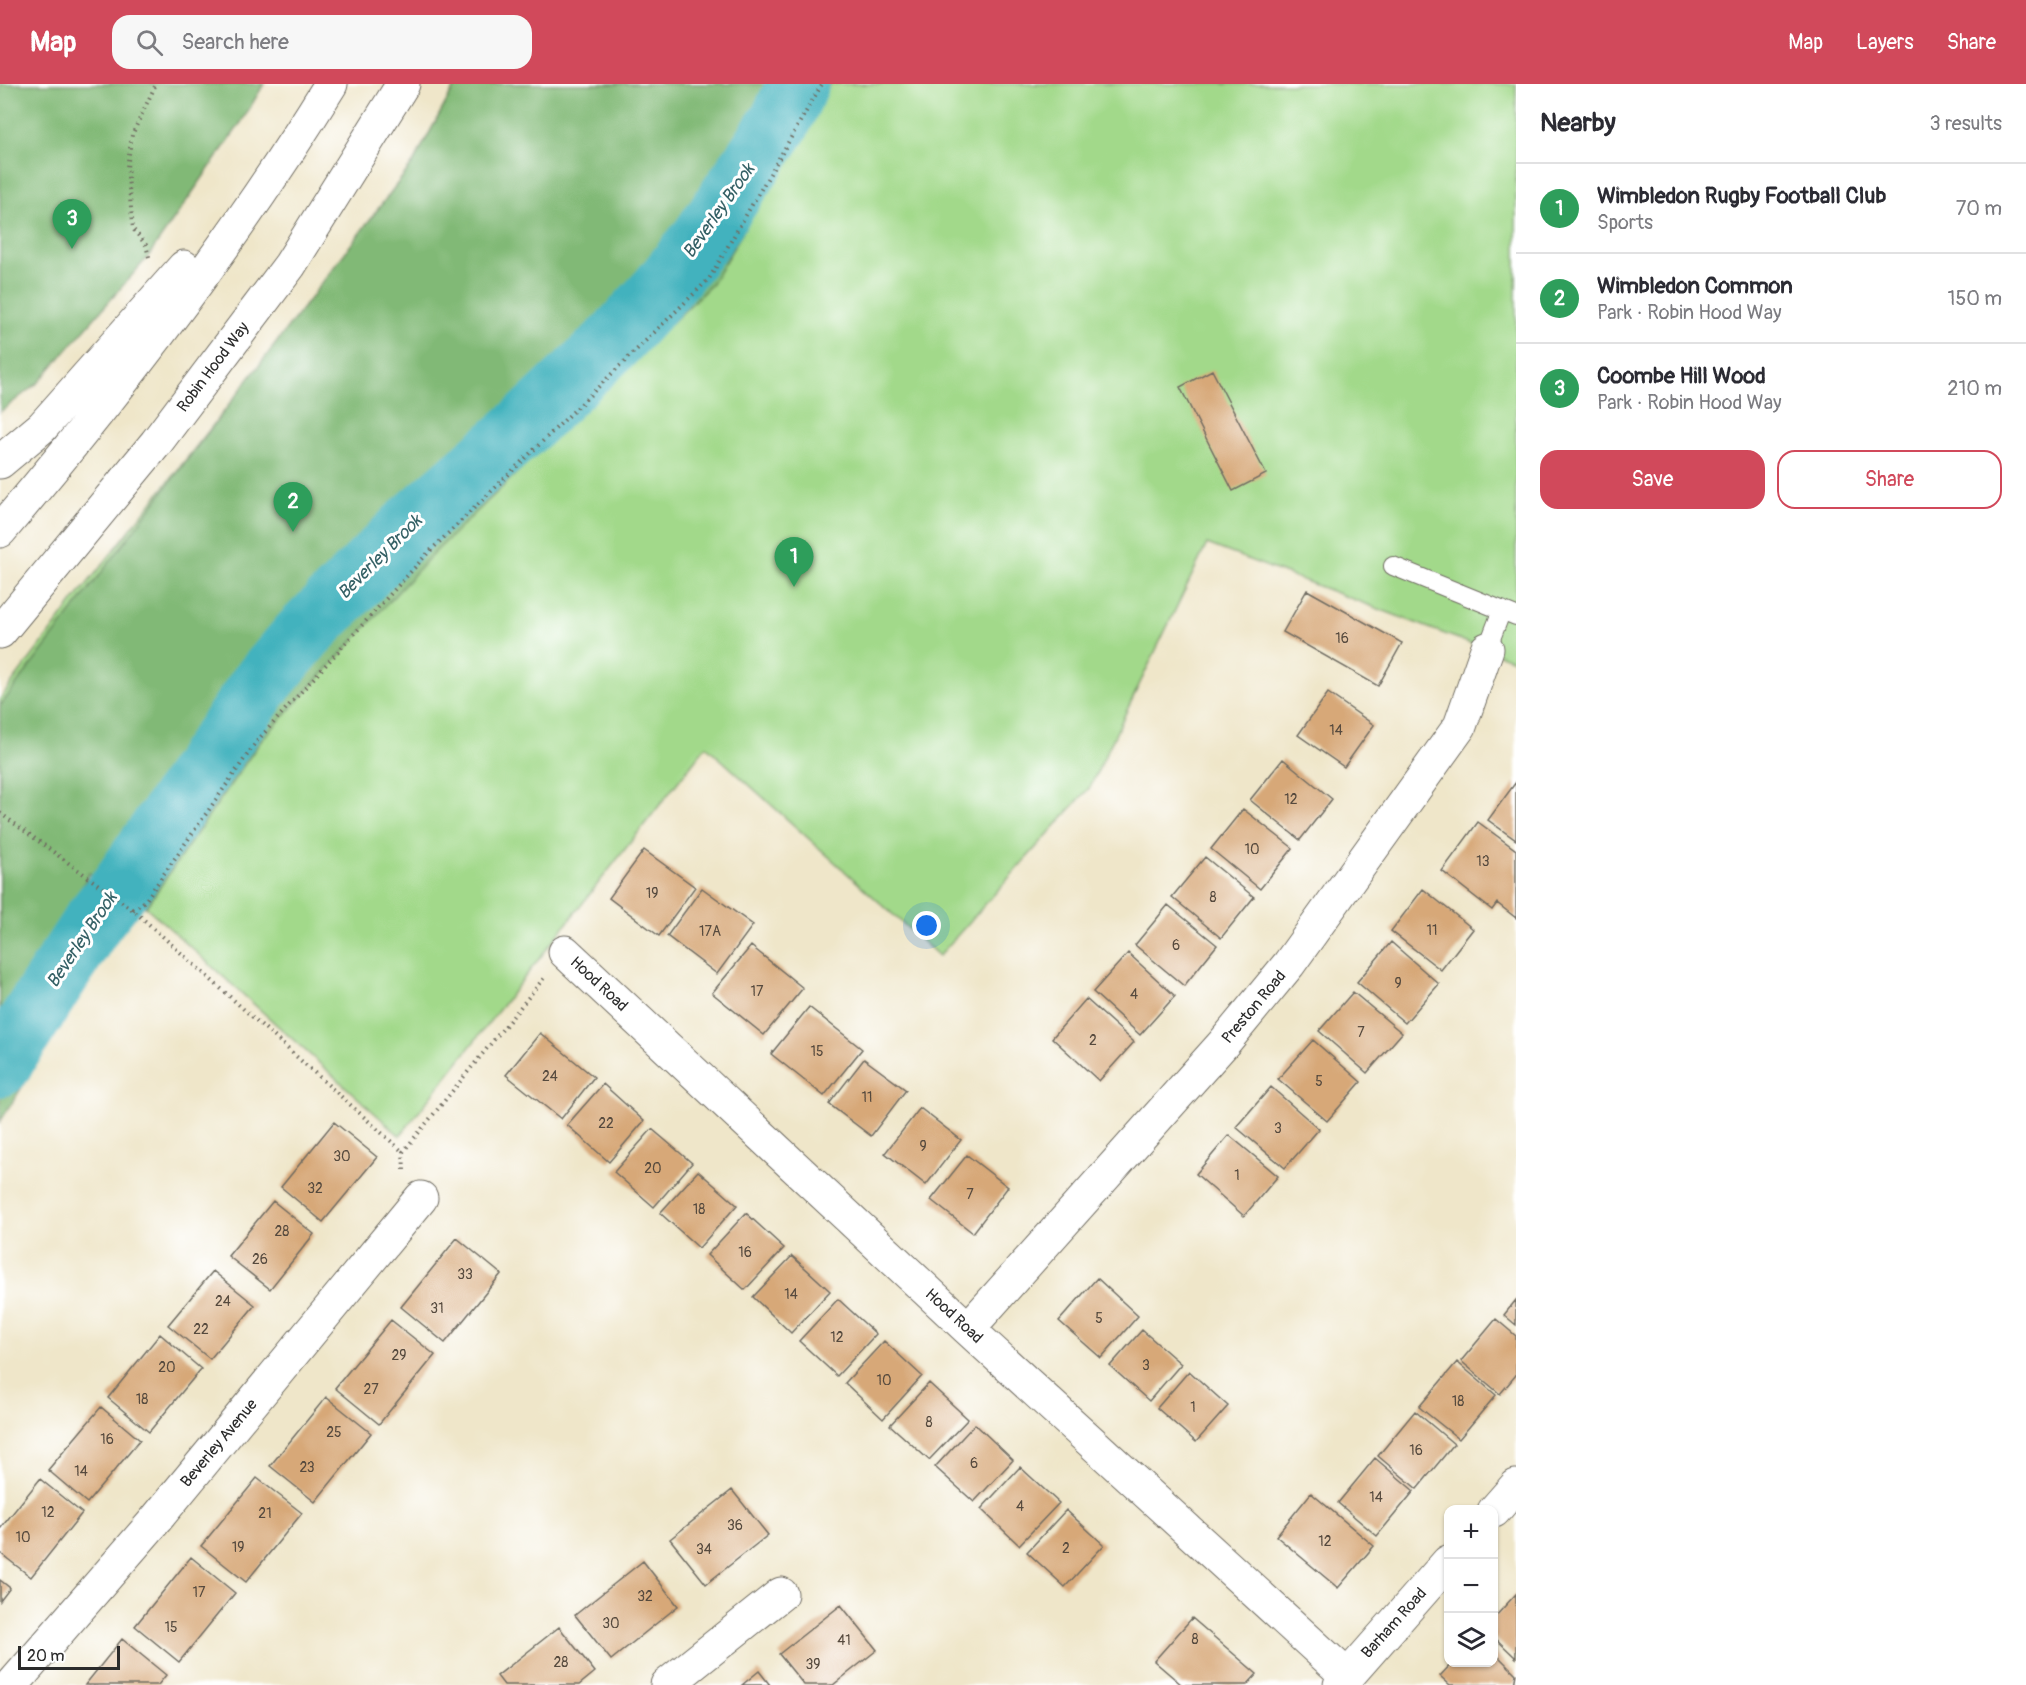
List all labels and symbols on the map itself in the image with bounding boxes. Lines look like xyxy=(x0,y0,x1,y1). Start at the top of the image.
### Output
water label: Beverley Brook xyxy=(678,158,761,263)
pin: 3 xyxy=(52,200,92,249)
street label: Robin Hood Way xyxy=(173,318,253,416)
pin: 2 xyxy=(274,482,312,532)
water label: Beverley Brook xyxy=(333,509,428,604)
pin: 1 xyxy=(774,538,814,587)
house number: 16 xyxy=(1335,630,1349,647)
house number: 14 xyxy=(1329,722,1343,739)
house number: 12 xyxy=(1284,791,1298,808)
house number: 10 xyxy=(1244,841,1260,858)
house number: 13 xyxy=(1476,853,1490,870)
house number: 19 xyxy=(646,885,658,902)
water label: Beverley Brook xyxy=(42,887,123,992)
house number: 8 xyxy=(1209,889,1217,906)
your location xyxy=(912,911,941,940)
house number: 11 xyxy=(1427,922,1437,939)
house number: 17A xyxy=(699,923,721,940)
house number: 6 xyxy=(1172,937,1180,954)
street label: Hood Road xyxy=(566,952,632,1016)
street label: Preston Road xyxy=(1218,966,1290,1048)
house number: 9 xyxy=(1394,975,1402,992)
house number: 17 xyxy=(751,983,764,1000)
house number: 4 xyxy=(1130,986,1138,1003)
house number: 7 xyxy=(1357,1024,1365,1041)
house number: 2 xyxy=(1089,1032,1097,1049)
house number: 15 xyxy=(810,1043,824,1060)
house number: 24 xyxy=(542,1068,558,1085)
house number: 5 xyxy=(1315,1073,1323,1090)
house number: 11 xyxy=(862,1089,872,1106)
house number: 22 xyxy=(598,1115,614,1132)
house number: 3 xyxy=(1274,1120,1282,1137)
house number: 9 xyxy=(919,1138,927,1155)
house number: 30 xyxy=(333,1148,351,1165)
house number: 20 xyxy=(644,1160,662,1177)
house number: 1 xyxy=(1234,1167,1240,1184)
house number: 32 xyxy=(307,1180,323,1197)
house number: 7 xyxy=(966,1186,974,1203)
house number: 18 xyxy=(693,1201,705,1218)
house number: 28 xyxy=(275,1223,289,1240)
house number: 16 xyxy=(738,1244,752,1261)
house number: 26 xyxy=(252,1251,268,1268)
house number: 33 xyxy=(457,1266,473,1283)
street label: Hood Road xyxy=(921,1284,987,1348)
house number: 14 xyxy=(784,1286,798,1303)
house number: 24 xyxy=(215,1293,231,1310)
house number: 31 xyxy=(430,1300,444,1317)
house number: 5 xyxy=(1095,1310,1103,1327)
house number: 22 xyxy=(193,1321,209,1338)
house number: 12 xyxy=(830,1329,844,1346)
house number: 29 xyxy=(391,1347,407,1364)
house number: 3 xyxy=(1142,1357,1150,1374)
house number: 20 xyxy=(158,1359,176,1376)
house number: 10 xyxy=(876,1372,892,1389)
house number: 27 xyxy=(363,1381,379,1398)
house number: 18 xyxy=(136,1391,148,1408)
house number: 18 xyxy=(1452,1393,1464,1410)
street label: Beverley Avenue xyxy=(176,1395,262,1491)
house number: 1 xyxy=(1190,1399,1196,1416)
house number: 8 xyxy=(925,1414,933,1431)
house number: 25 xyxy=(326,1424,342,1441)
house number: 16 xyxy=(100,1431,114,1448)
house number: 16 xyxy=(1409,1442,1423,1459)
house number: 6 xyxy=(970,1455,978,1472)
house number: 23 xyxy=(299,1459,315,1476)
house number: 14 xyxy=(74,1463,88,1480)
house number: 14 xyxy=(1369,1489,1383,1506)
house number: 4 xyxy=(1016,1498,1024,1515)
house number: 12 xyxy=(41,1504,55,1521)
house number: 21 xyxy=(258,1505,272,1522)
house number: 36 xyxy=(727,1517,743,1534)
house number: 10 xyxy=(15,1529,31,1546)
house number: 12 xyxy=(1318,1533,1332,1550)
house number: 19 xyxy=(232,1539,244,1556)
house number: 2 xyxy=(1062,1540,1070,1557)
house number: 34 xyxy=(696,1541,712,1558)
house number: 17 xyxy=(193,1584,206,1601)
street label: Barham Road xyxy=(1357,1584,1431,1662)
house number: 32 xyxy=(637,1588,653,1605)
house number: 30 xyxy=(602,1615,620,1632)
house number: 15 xyxy=(164,1619,178,1636)
house number: 8 xyxy=(1191,1631,1199,1648)
house number: 41 xyxy=(837,1632,851,1649)
scale bar xyxy=(18,1643,120,1670)
house number: 28 xyxy=(554,1654,568,1671)
house number: 39 xyxy=(805,1656,821,1673)

